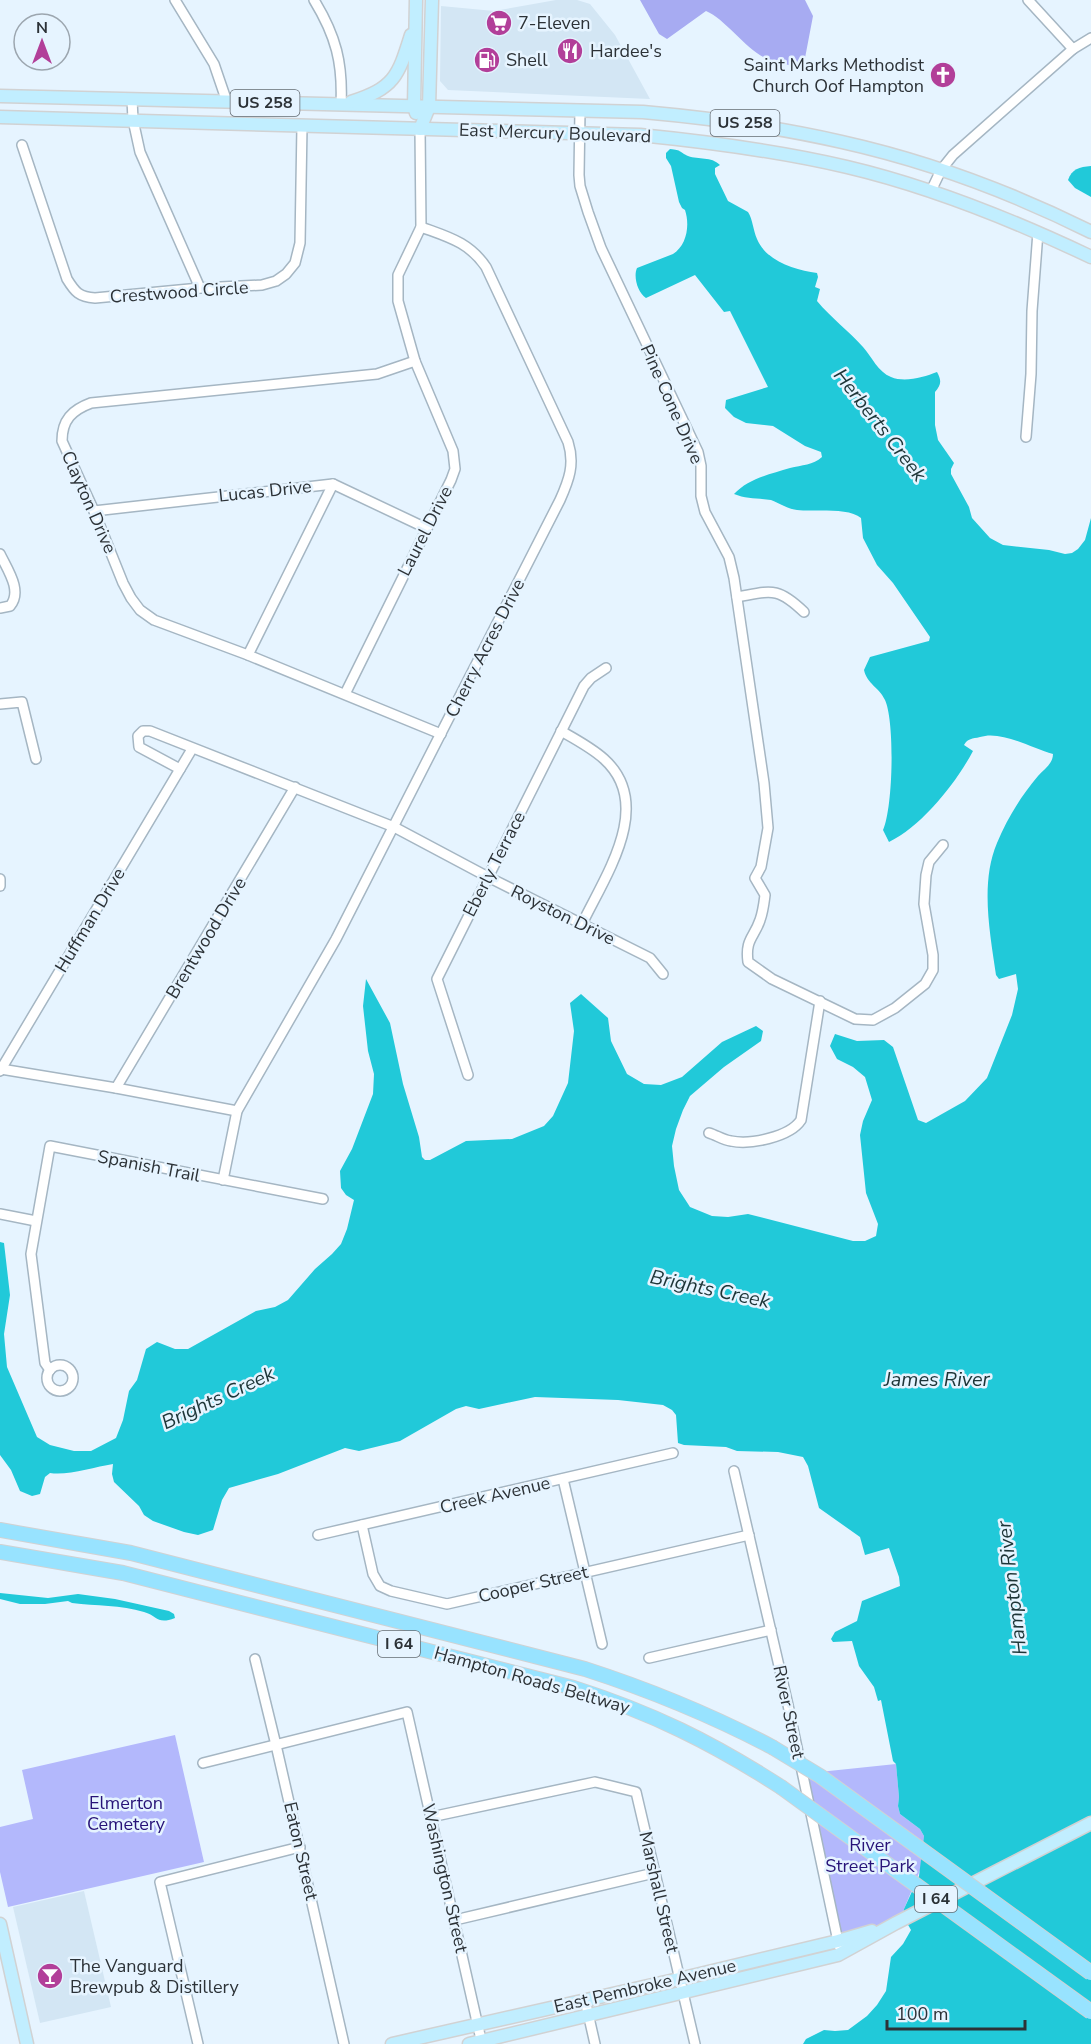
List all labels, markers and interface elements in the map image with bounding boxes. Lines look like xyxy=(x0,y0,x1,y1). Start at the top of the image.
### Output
supermarket icon: 7-Eleven xyxy=(484,8,514,38)
place label: 7-Eleven xyxy=(518,11,591,35)
north arrow xyxy=(12,12,72,72)
text: N xyxy=(36,17,48,39)
restaurant icon: Hardee's xyxy=(555,36,585,66)
place label: Hardee's xyxy=(590,39,662,63)
fuel station icon: Shell xyxy=(472,45,502,75)
place label: Shell xyxy=(506,48,548,72)
place label: Saint Marks Methodist Church Oof Hampton xyxy=(744,53,925,98)
church icon: Saint Marks Methodist Church Oof Hampton xyxy=(928,60,958,90)
road number: US 258 xyxy=(230,90,300,116)
road number: US 258 xyxy=(710,110,780,136)
street label: East Mercury Boulevard xyxy=(458,118,652,148)
street label: Crestwood Circle xyxy=(109,275,249,309)
street label: Pine Cone Drive xyxy=(635,340,709,468)
water label: Herberts Creek xyxy=(827,363,933,488)
street label: Clayton Drive xyxy=(56,447,122,557)
street label: Lucas Drive xyxy=(217,474,313,508)
street label: Laurel Drive xyxy=(392,482,458,580)
street label: Cherry Acres Drive xyxy=(440,575,530,721)
street label: Eberly Terrace xyxy=(457,807,531,921)
street label: Huffman Drive xyxy=(49,863,131,977)
street label: Brentwood Drive xyxy=(160,873,252,1003)
street label: Royston Drive xyxy=(507,879,619,951)
street label: Spanish Trail xyxy=(96,1144,203,1188)
water label: Brights Creek xyxy=(648,1263,773,1315)
water label: Brights Creek xyxy=(157,1360,280,1436)
water label: James River xyxy=(883,1366,991,1393)
street label: Creek Avenue xyxy=(437,1471,553,1519)
water label: Hampton River xyxy=(990,1519,1034,1657)
street label: Cooper Street xyxy=(476,1560,591,1608)
road number: I 64 xyxy=(378,1631,420,1657)
street label: Hampton Roads Beltway xyxy=(431,1641,633,1720)
street label: River Street xyxy=(767,1663,811,1762)
park label: Elmerton Cemetery xyxy=(87,1791,166,1836)
street label: Eaton Street xyxy=(278,1800,324,1903)
street label: Washington Street xyxy=(416,1801,474,1956)
street label: Marshall Street xyxy=(633,1829,685,1956)
park label: River Street Park xyxy=(825,1833,916,1878)
road number: I 64 xyxy=(915,1886,957,1912)
street label: East Pembroke Avenue xyxy=(551,1953,739,2019)
place label: The Vanguard Brewpub & Distillery xyxy=(70,1954,240,1999)
bar icon: The Vanguard Brewpub & Distillery xyxy=(35,1961,65,1991)
scale bar xyxy=(887,1993,1025,2031)
text: 100 m xyxy=(896,2002,948,2026)

